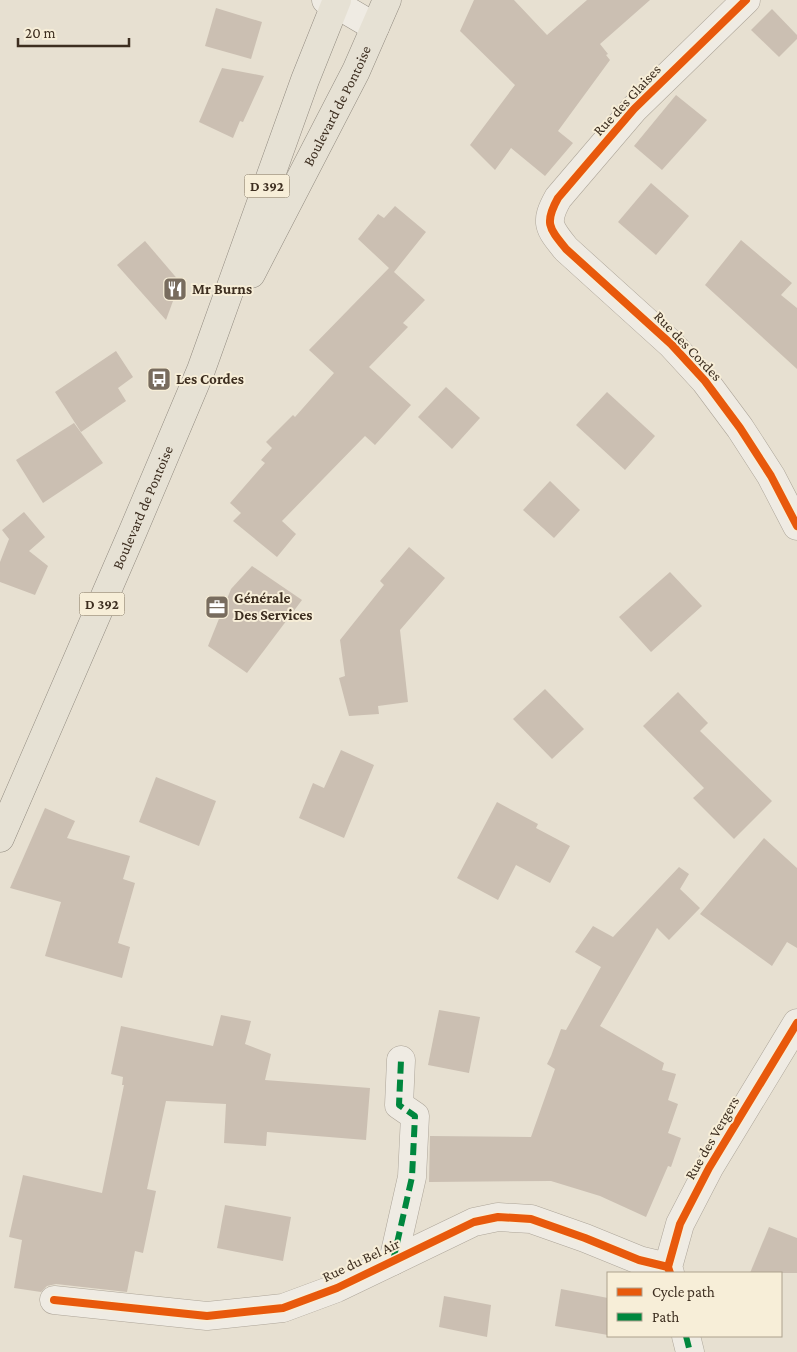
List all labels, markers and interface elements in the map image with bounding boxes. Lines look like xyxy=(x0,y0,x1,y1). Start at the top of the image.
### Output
scale bar xyxy=(18,15,129,47)
text: 20 m xyxy=(25,25,56,41)
street label: Boulevard de Pontoise xyxy=(300,43,374,169)
street label: Rue des Glaises xyxy=(590,61,664,139)
road number: D 392 xyxy=(244,175,290,198)
restaurant icon: Mr Burns xyxy=(162,276,188,302)
place label: Mr Burns xyxy=(192,281,252,297)
street label: Rue des Cordes xyxy=(651,308,725,384)
bus stop icon: Les Cordes xyxy=(146,366,172,392)
place label: Les Cordes xyxy=(176,371,244,387)
street label: Boulevard de Pontoise xyxy=(109,443,176,572)
place label: Générale Des Services xyxy=(234,590,312,623)
road number: D 392 xyxy=(80,592,124,616)
office icon: Générale Des Services xyxy=(204,594,230,620)
street label: Rue des Vergers xyxy=(682,1094,743,1183)
street label: Rue du Bel Air xyxy=(320,1235,403,1285)
legend xyxy=(607,1272,782,1337)
text: Cycle path xyxy=(652,1284,715,1301)
text: Path xyxy=(652,1309,679,1325)

